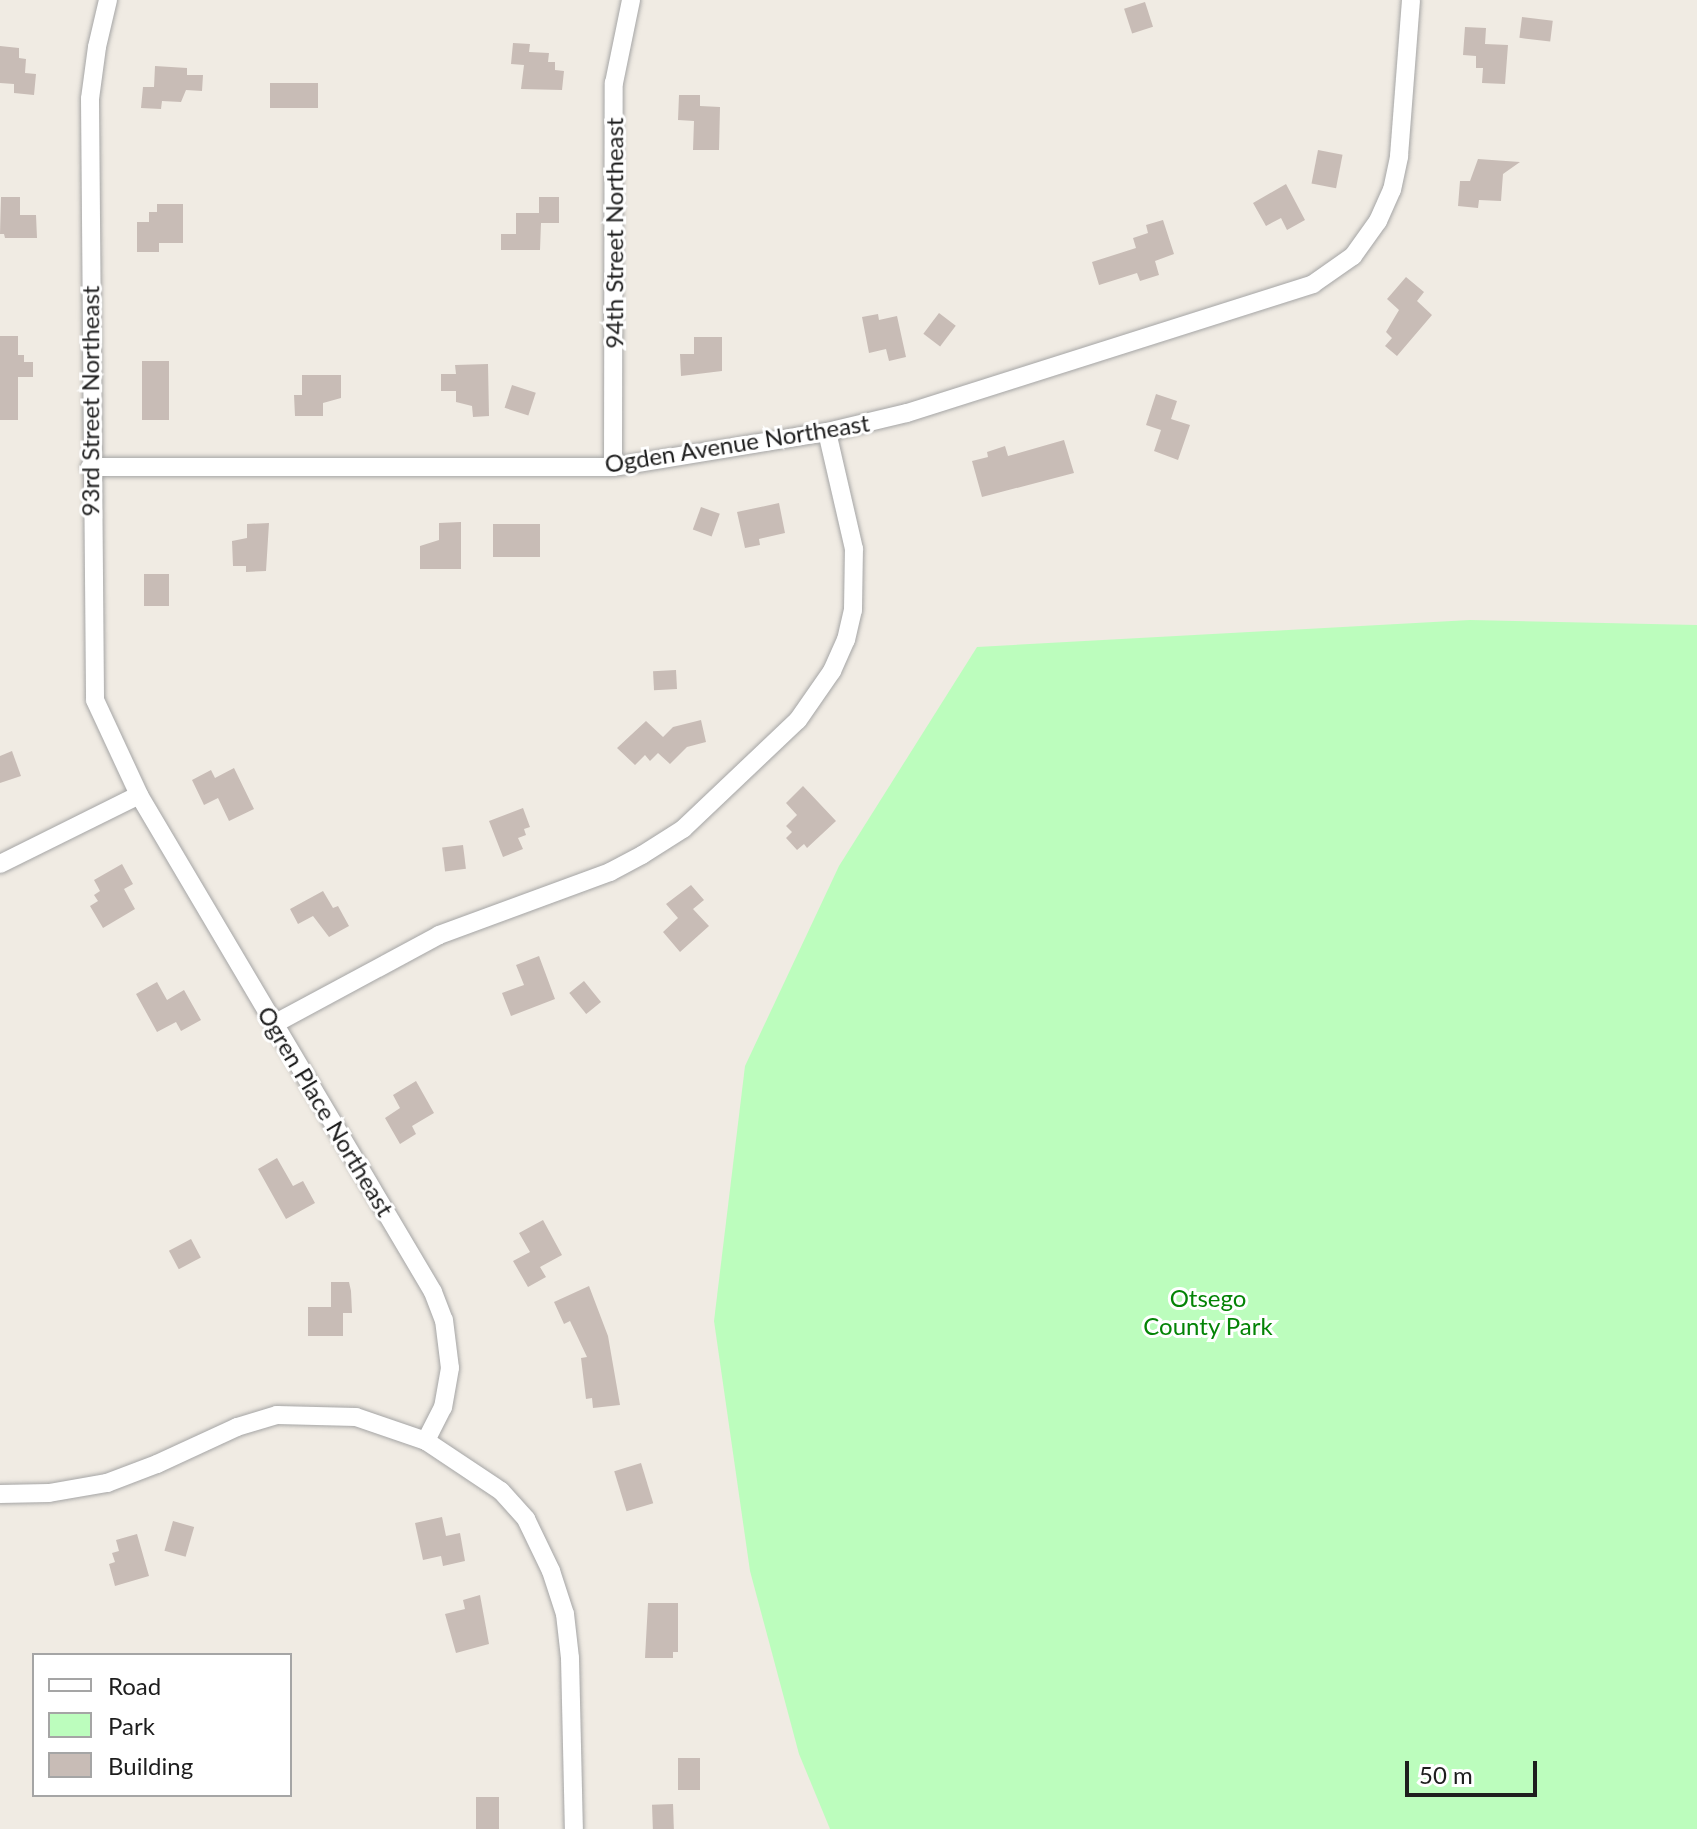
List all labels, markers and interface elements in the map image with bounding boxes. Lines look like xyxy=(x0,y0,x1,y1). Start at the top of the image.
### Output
street label: 94th Street Northeast xyxy=(600,117,628,349)
street label: 93rd Street Northeast xyxy=(76,286,104,516)
street label: Ogden Avenue Northeast xyxy=(602,408,872,478)
street label: Ogren Place Northeast xyxy=(252,1001,400,1221)
park label: Otsego County Park xyxy=(1143,1284,1273,1340)
legend xyxy=(32,1653,292,1797)
text: Road xyxy=(108,1671,161,1700)
text: Park xyxy=(108,1711,155,1740)
scale bar xyxy=(1409,1745,1541,1795)
text: Building xyxy=(108,1751,193,1780)
text: 50 m xyxy=(1419,1760,1473,1789)

